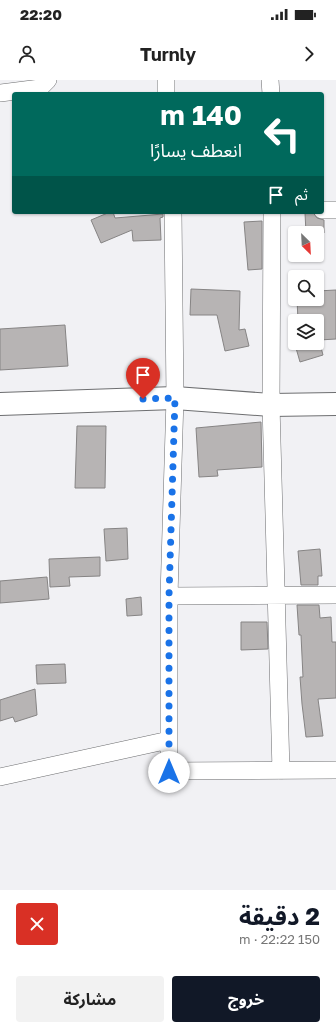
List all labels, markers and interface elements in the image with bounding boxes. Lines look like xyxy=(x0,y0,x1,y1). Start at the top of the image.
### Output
text: 22:20 xyxy=(20,5,62,23)
icon: person xyxy=(16,43,38,65)
text: Turnly xyxy=(140,43,196,65)
icon: forward xyxy=(298,43,320,65)
text: 140 m xyxy=(160,98,242,131)
icon: left xyxy=(256,108,308,160)
text: انعطف يسارًا xyxy=(150,139,242,161)
icon: arrive xyxy=(265,184,287,206)
text: ثم xyxy=(295,185,308,203)
north arrow xyxy=(288,226,324,262)
map controls xyxy=(288,226,324,350)
button: search xyxy=(288,270,324,306)
button: layers xyxy=(288,314,324,350)
pin xyxy=(126,358,160,399)
icon: arrive xyxy=(132,364,154,386)
position arrow xyxy=(148,751,190,793)
text: 2 دقيقة xyxy=(239,901,320,930)
button: close xyxy=(16,903,58,945)
text: 150 m · 22:22 xyxy=(239,931,320,947)
button: مشاركة xyxy=(16,976,164,1022)
button: خروج xyxy=(172,976,320,1022)

